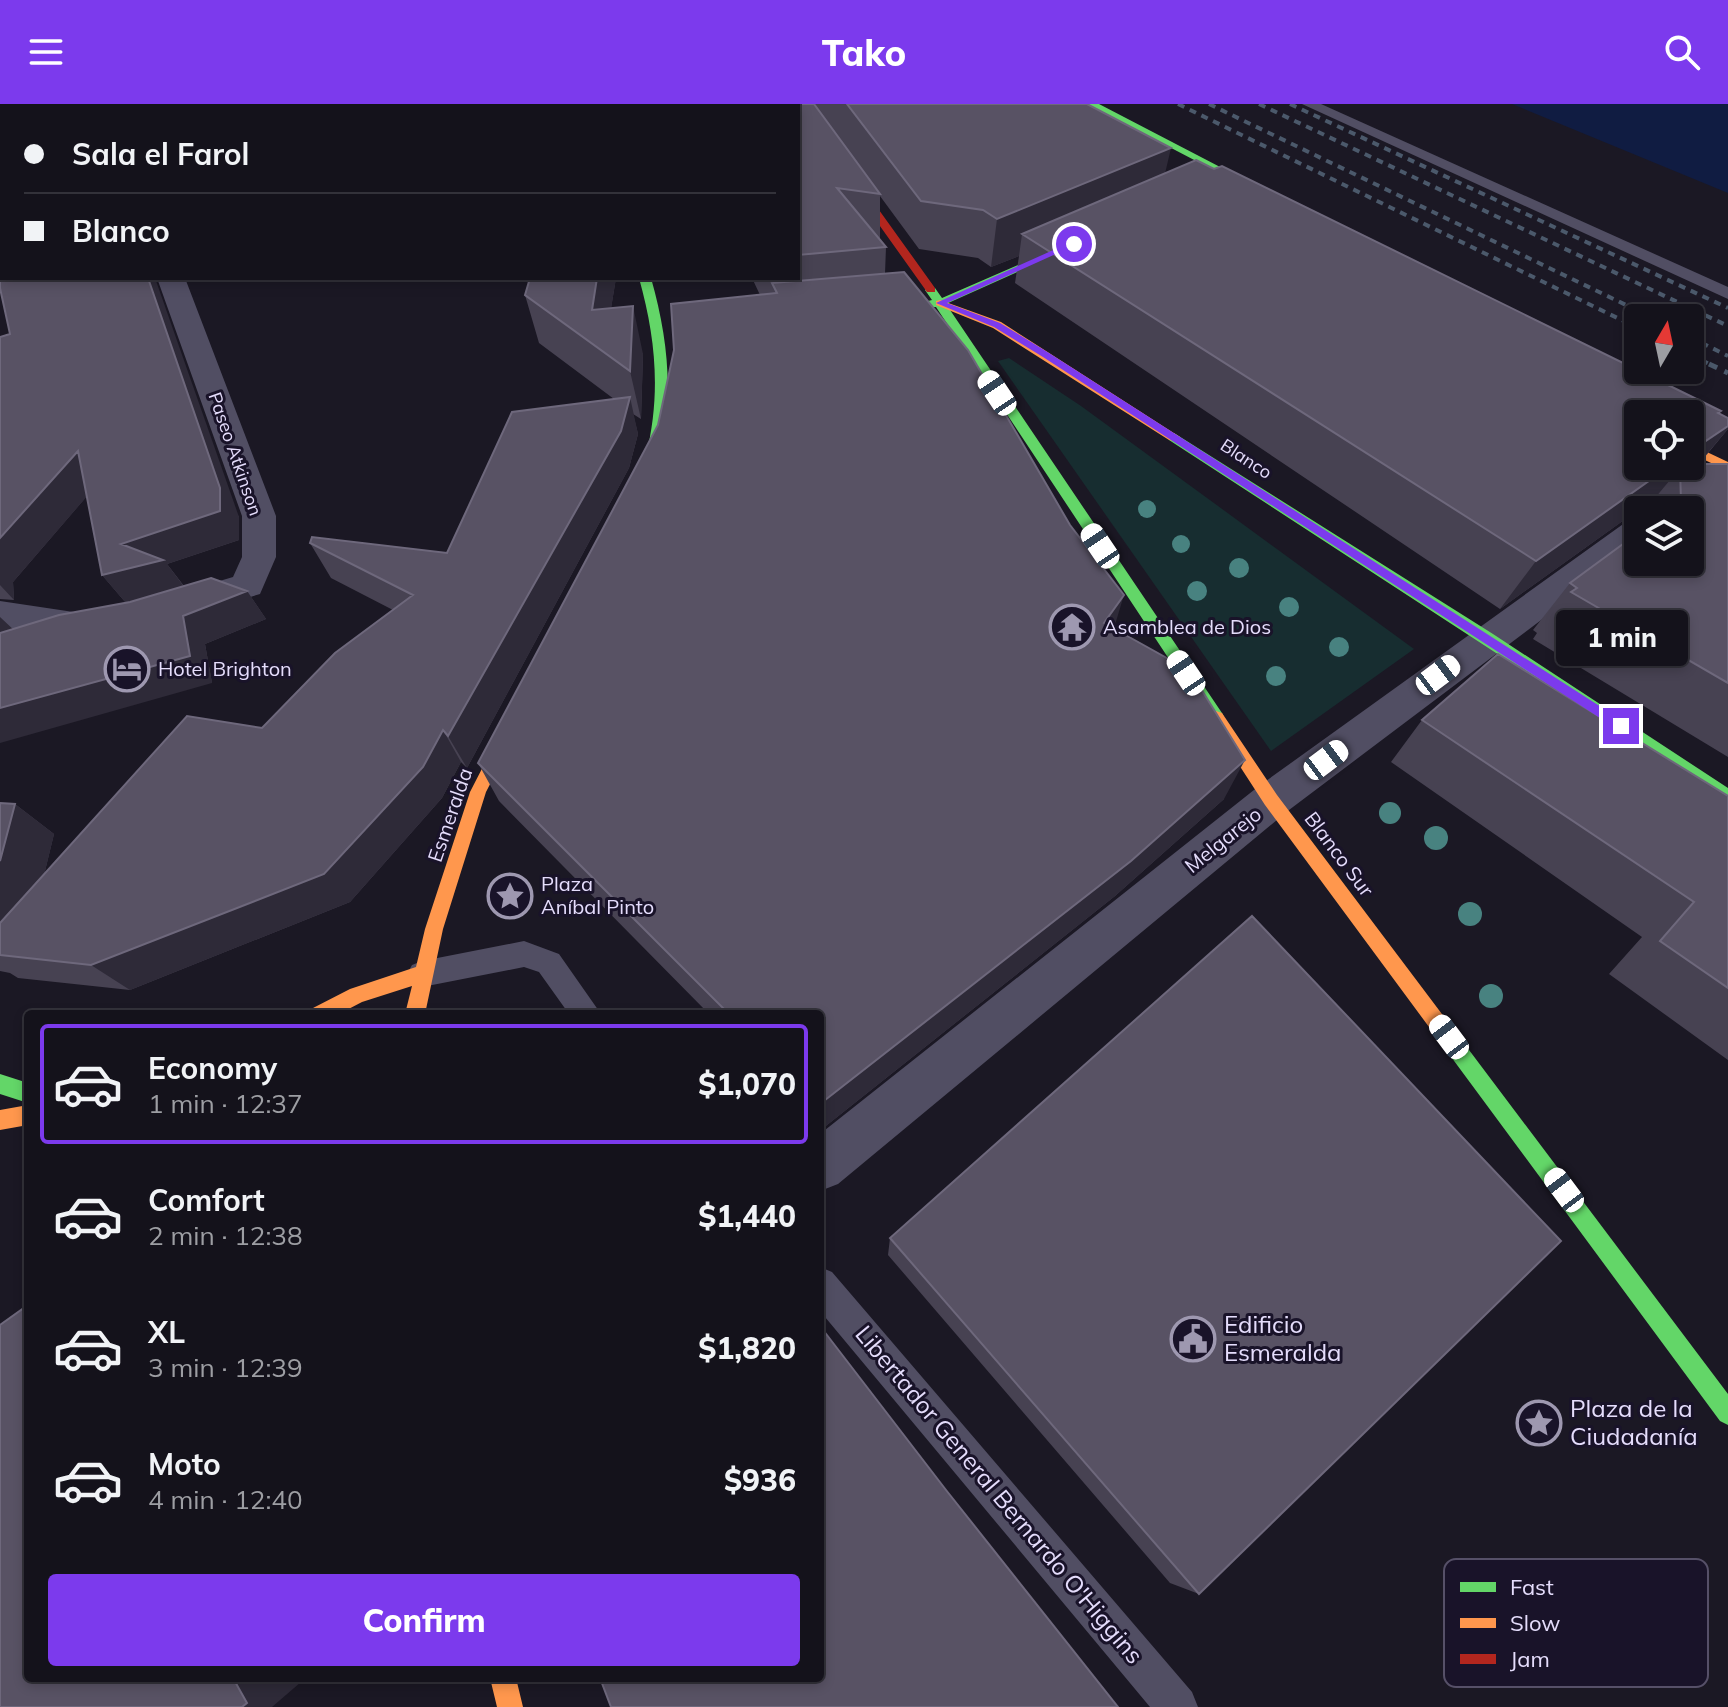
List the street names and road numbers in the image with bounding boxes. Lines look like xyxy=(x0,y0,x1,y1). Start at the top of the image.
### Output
street label: Paseo Atkinson xyxy=(204,389,267,519)
street label: Blanco xyxy=(1216,433,1276,484)
street label: Esmeralda xyxy=(422,764,477,865)
street label: Melgarejo xyxy=(1179,801,1266,878)
street label: Blanco Sur xyxy=(1299,806,1380,902)
street label: Libertador General Bernardo O'Higgins xyxy=(849,1319,1150,1670)

